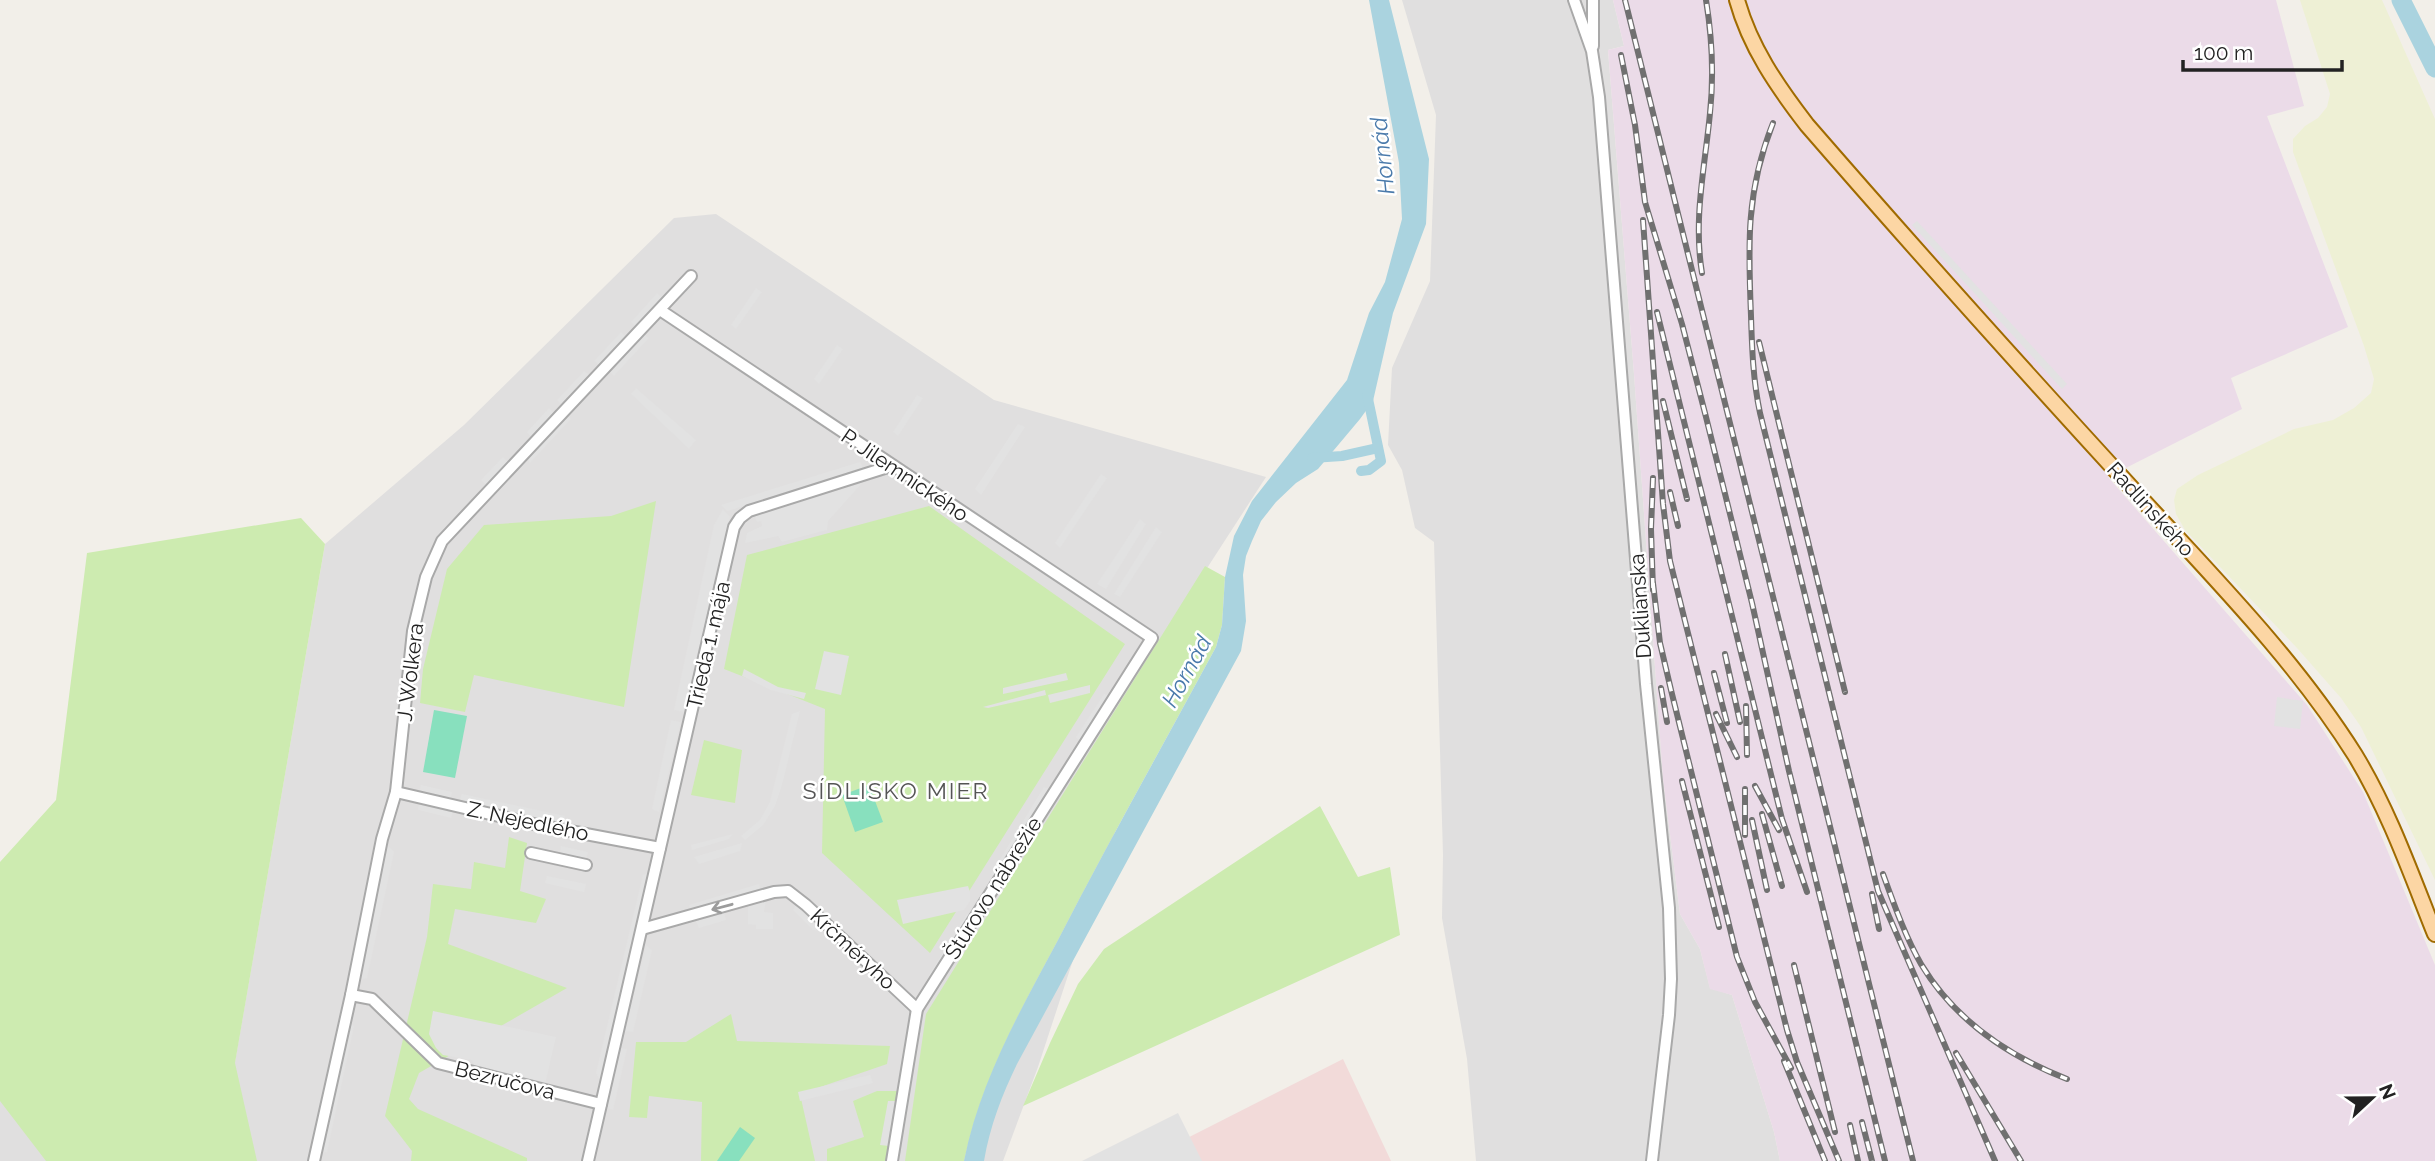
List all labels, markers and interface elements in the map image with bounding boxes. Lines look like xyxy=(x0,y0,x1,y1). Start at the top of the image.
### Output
scale bar xyxy=(2183,28,2342,72)
text: 100 m xyxy=(2194,40,2253,65)
water label: Hornád xyxy=(1364,115,1399,196)
street label: P. Jilemnického xyxy=(837,423,973,527)
street label: Radlinského xyxy=(2102,457,2200,561)
street label: Duklianska xyxy=(1624,553,1656,659)
street label: Trieda 1. mája xyxy=(681,579,735,711)
street label: J. Wolkera xyxy=(392,621,428,723)
water label: Hornád xyxy=(1155,629,1217,711)
district label: SÍDLISKO MIER xyxy=(802,777,990,804)
street label: Z. Nejedlého xyxy=(465,796,591,846)
street label: Štúrovo nábrežie xyxy=(939,812,1047,964)
one-way arrow xyxy=(711,901,734,914)
street label: Krčméryho xyxy=(805,903,901,995)
street label: Bezručova xyxy=(452,1056,558,1104)
north arrow xyxy=(2337,1063,2407,1133)
text: N xyxy=(2375,1081,2401,1102)

